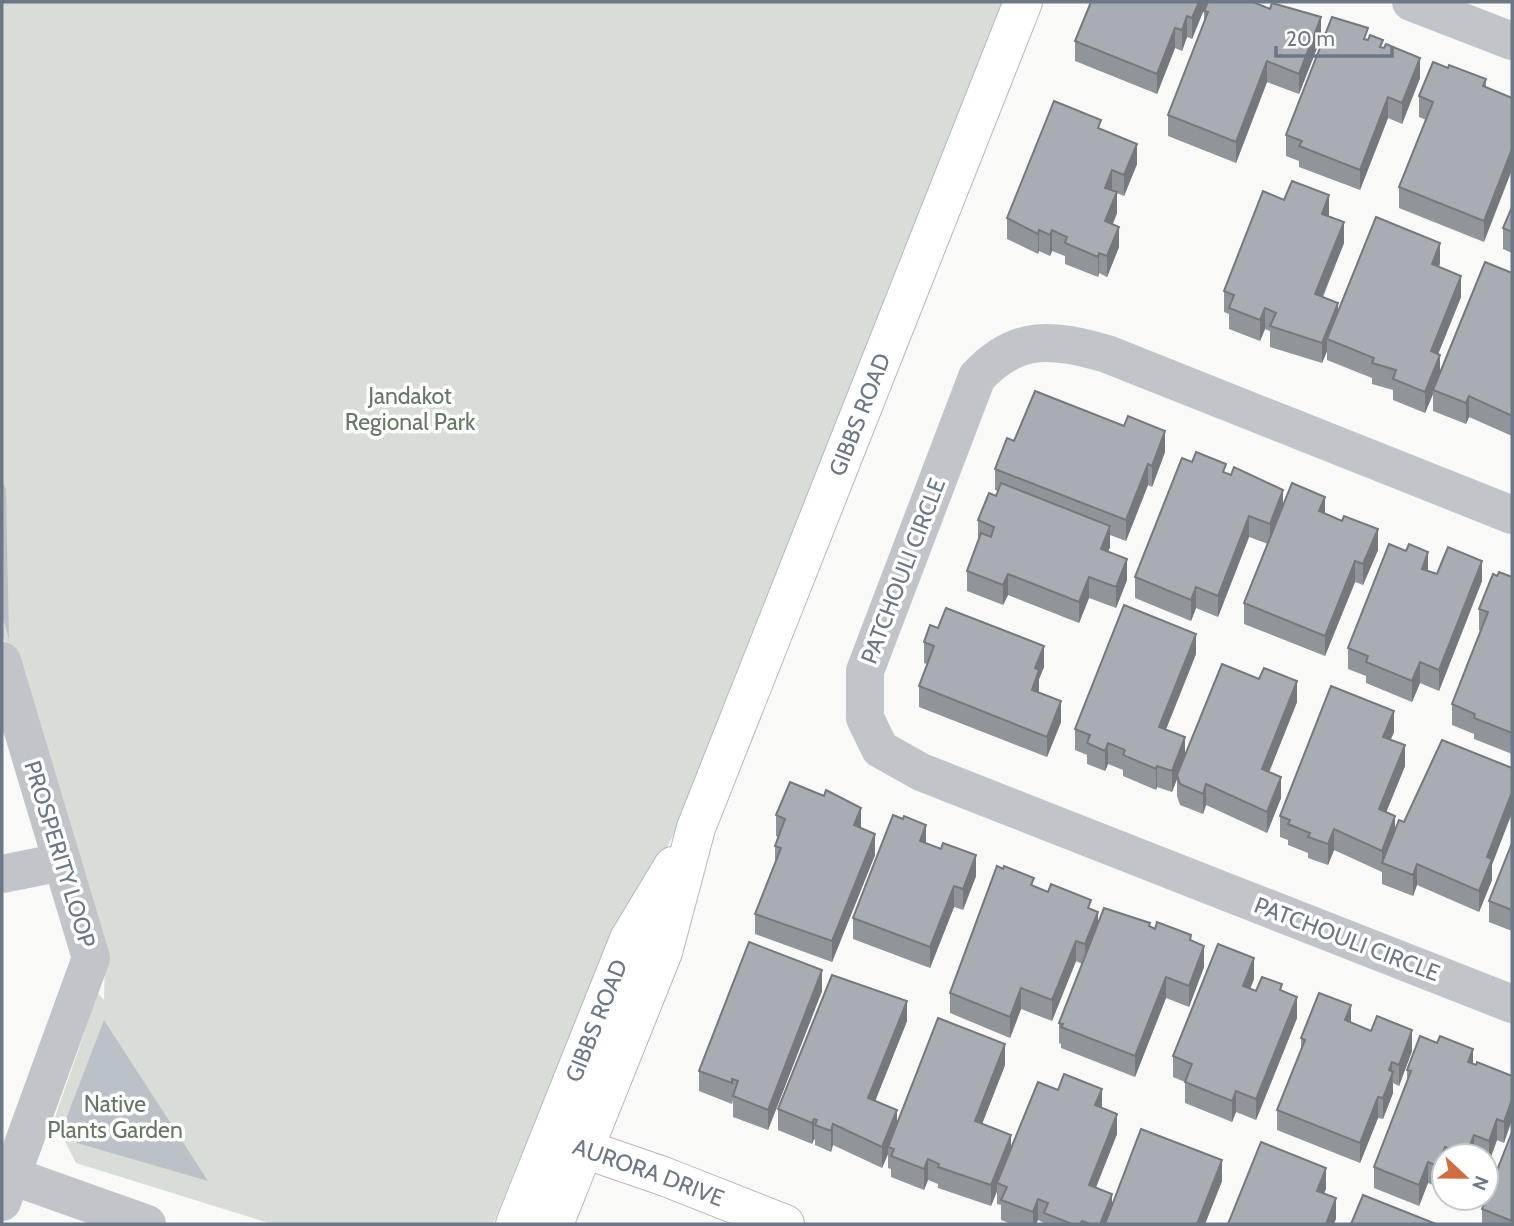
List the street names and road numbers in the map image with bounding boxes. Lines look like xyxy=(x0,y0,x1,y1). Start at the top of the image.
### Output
street label: GIBBS ROAD xyxy=(823,349,897,480)
street label: PATCHOULI CIRCLE xyxy=(855,474,951,668)
street label: PROSPERITY LOOP xyxy=(18,757,102,951)
street label: PATCHOULI CIRCLE xyxy=(1250,891,1444,987)
street label: GIBBS ROAD xyxy=(559,955,633,1086)
street label: AURORA DRIVE xyxy=(569,1132,728,1213)

